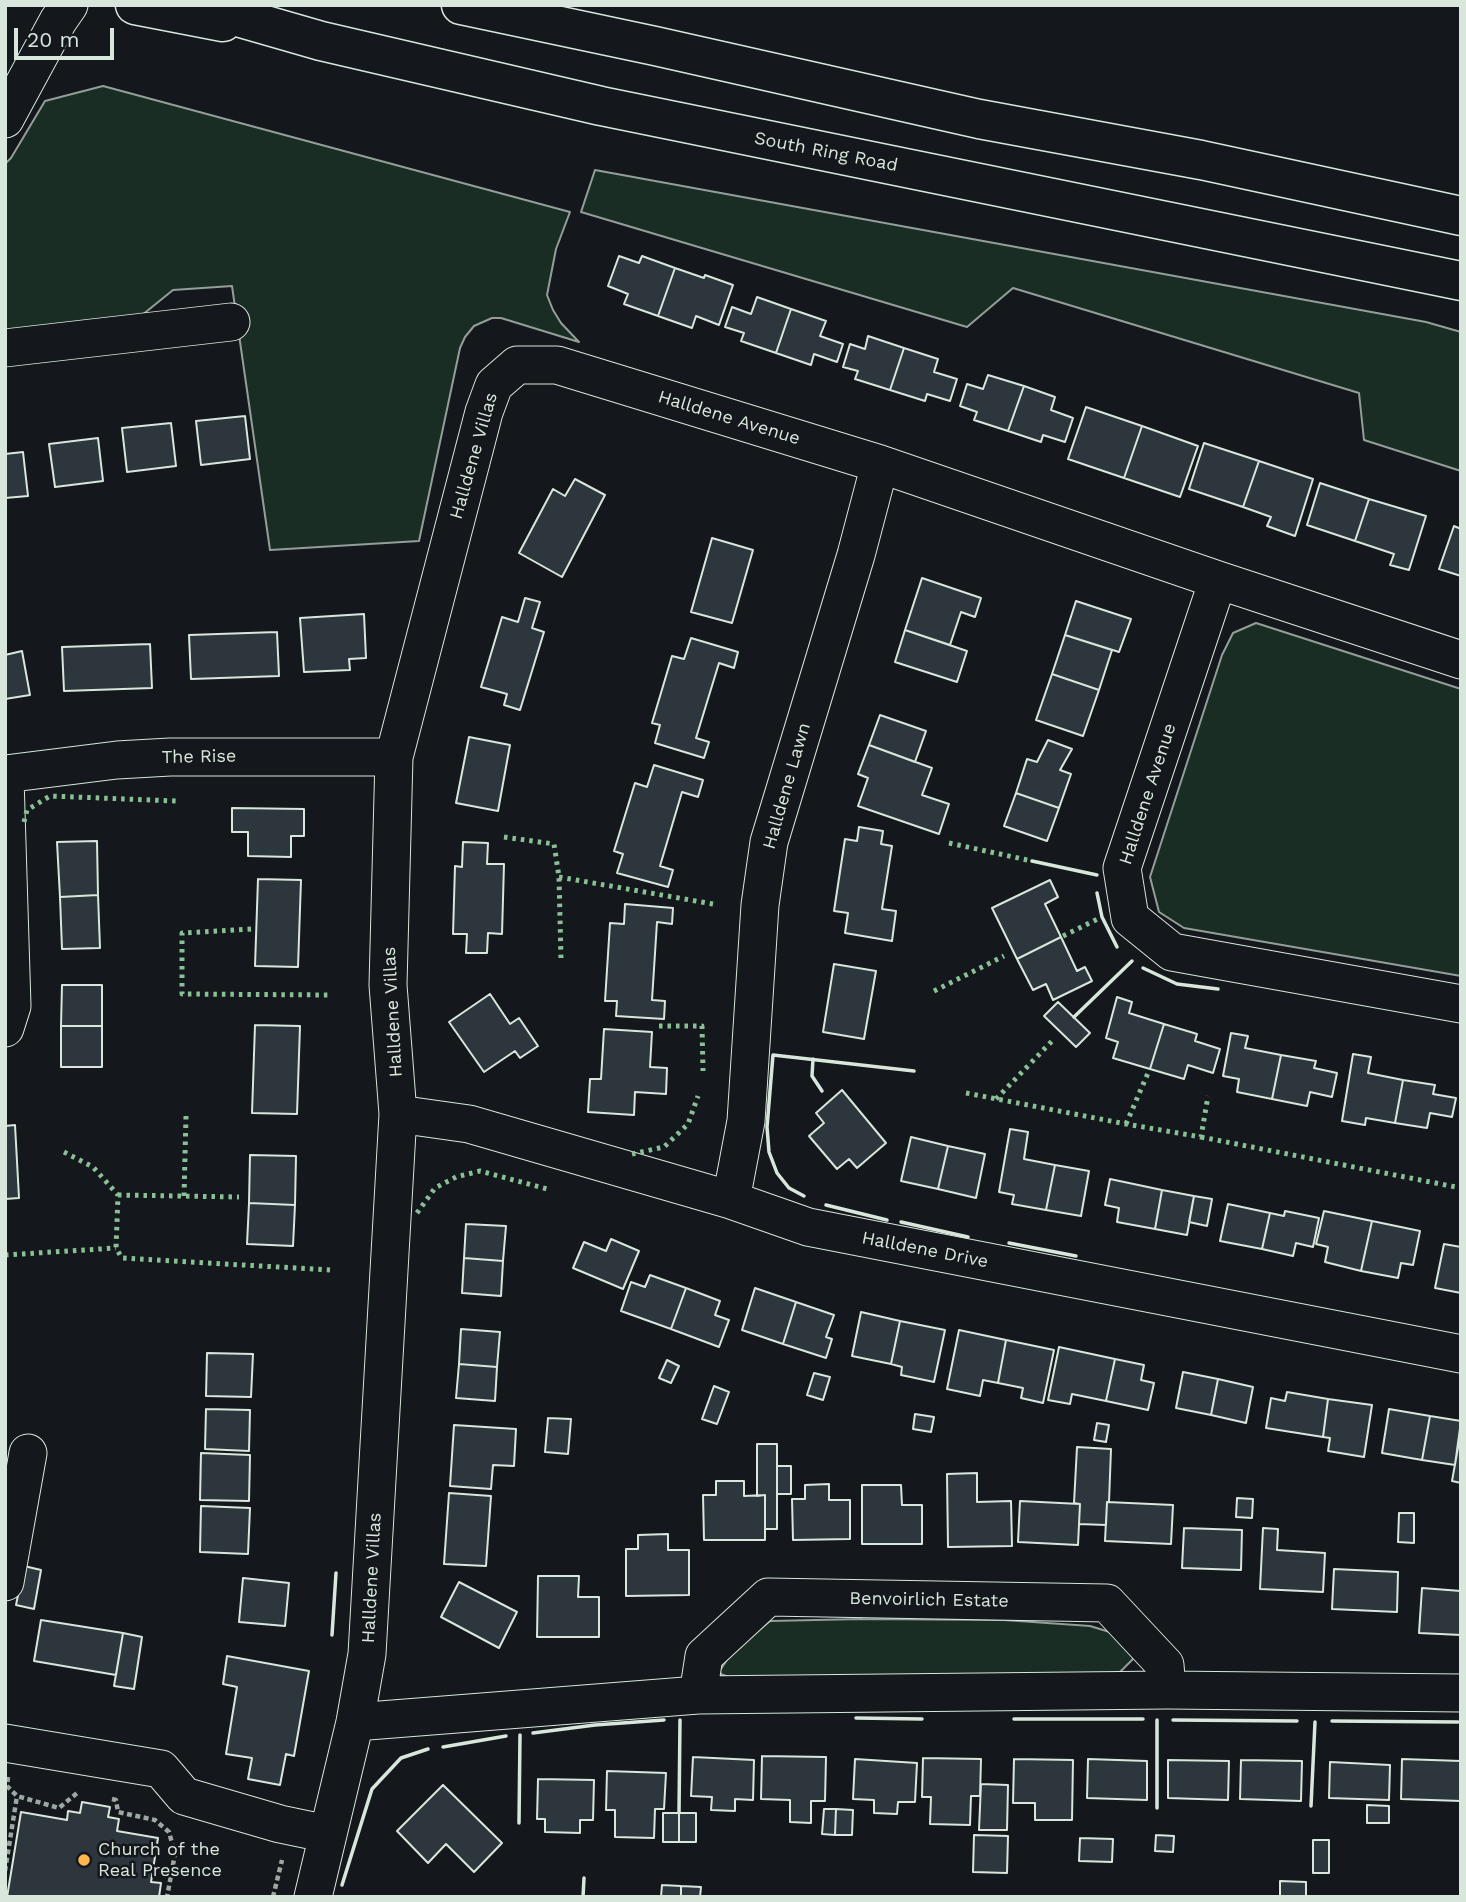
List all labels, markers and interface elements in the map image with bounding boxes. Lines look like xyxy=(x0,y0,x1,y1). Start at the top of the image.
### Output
scale bar xyxy=(18,14,117,58)
text: 20 m xyxy=(27,27,79,52)
street label: South Ring Road xyxy=(752,127,900,177)
street label: Halldene Avenue xyxy=(655,386,803,450)
street label: Halldene Villas xyxy=(446,390,502,522)
street label: Halldene Lawn xyxy=(759,720,815,852)
street label: Halldene Avenue xyxy=(1115,721,1181,867)
street label: The Rise xyxy=(161,746,237,768)
street label: Halldene Villas xyxy=(379,946,407,1078)
street label: Halldene Drive xyxy=(860,1227,990,1273)
street label: Halldene Villas xyxy=(358,1512,386,1644)
street label: Benvoirlich Estate xyxy=(849,1588,1009,1612)
place label: Church of the Real Presence xyxy=(98,1839,222,1882)
marker: Church of the Real Presence xyxy=(76,1852,92,1868)

